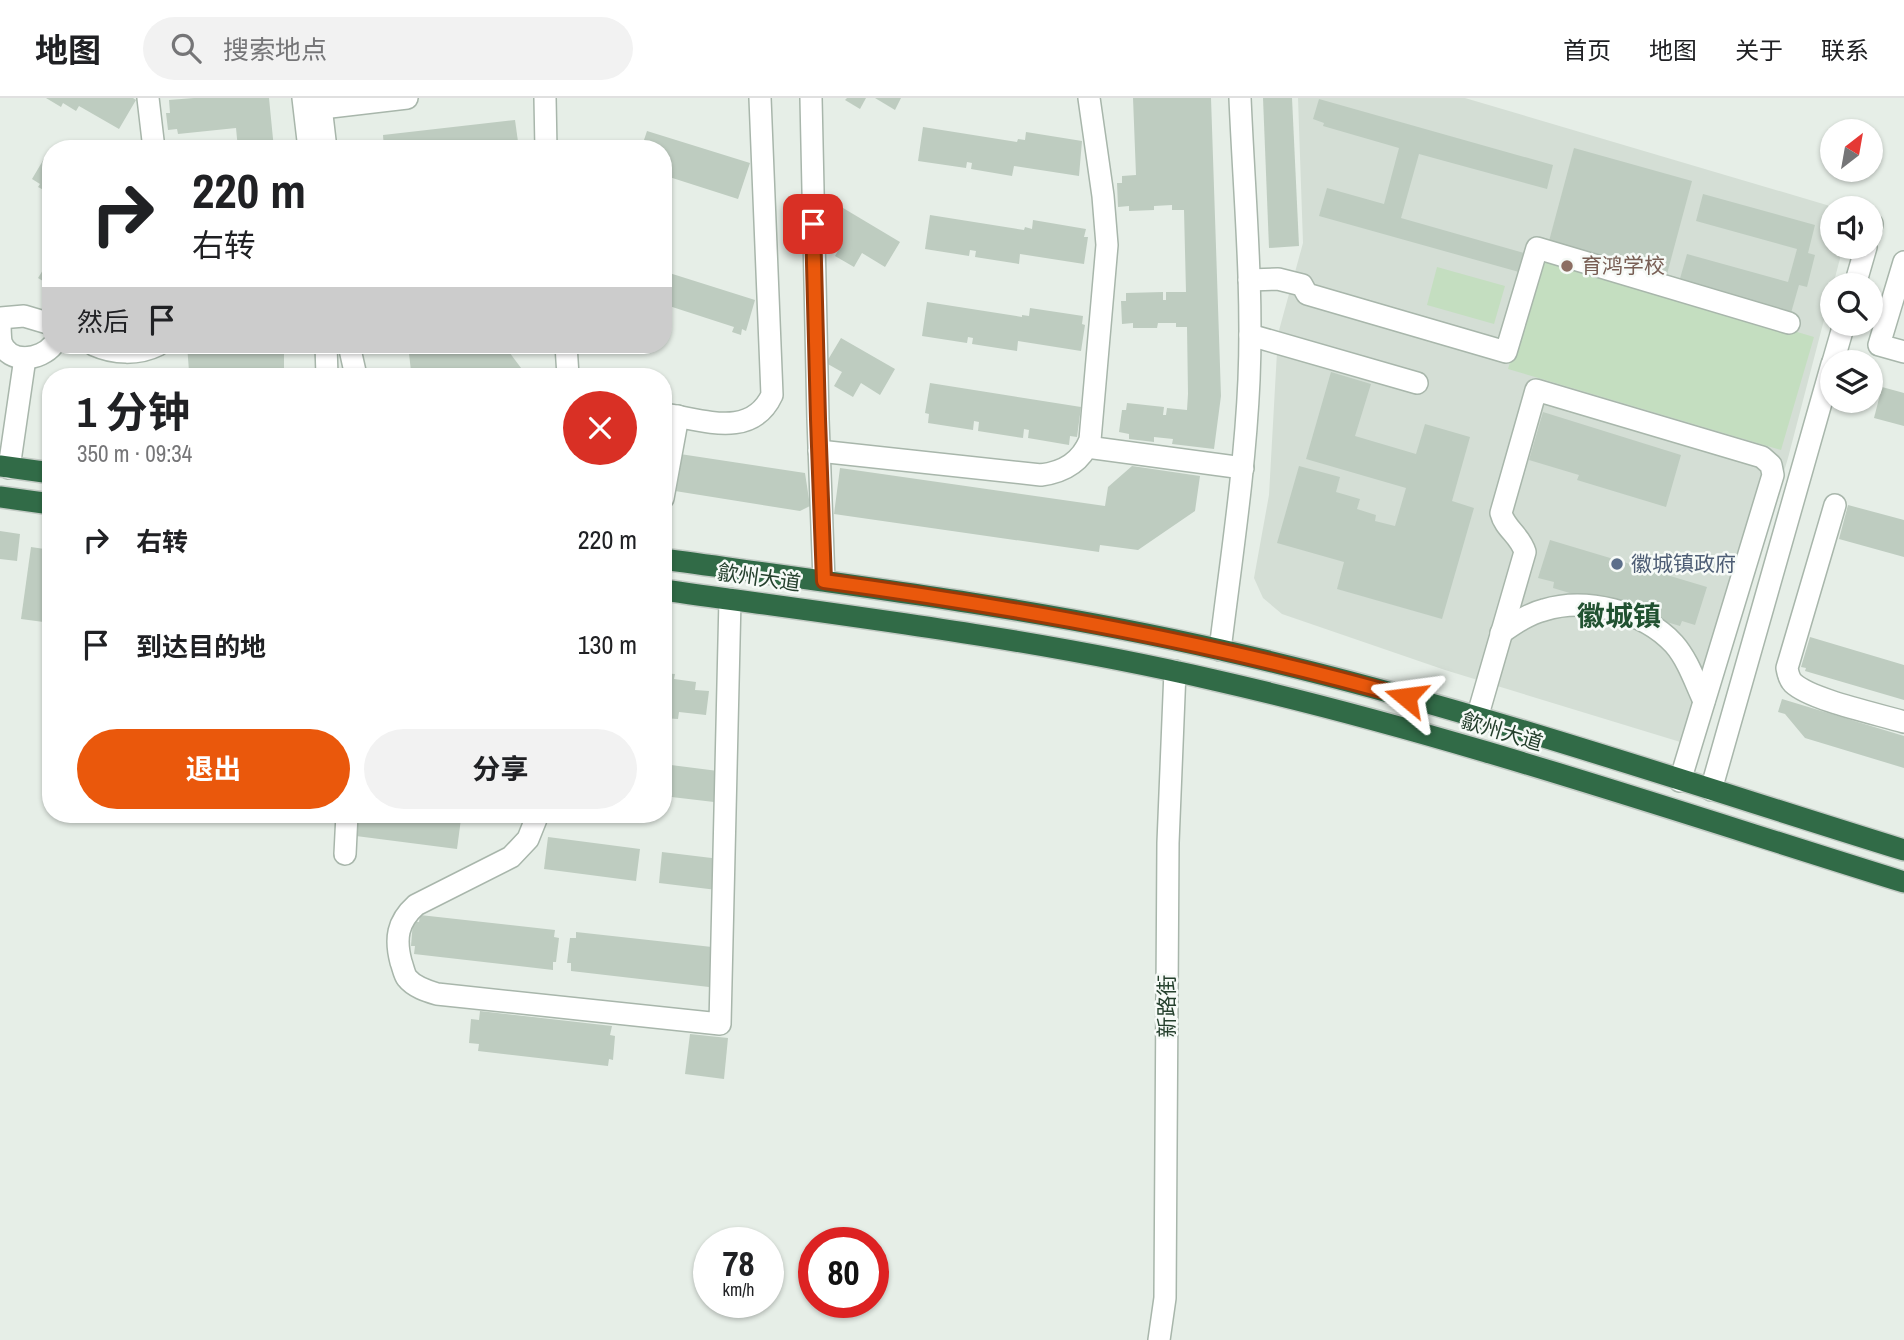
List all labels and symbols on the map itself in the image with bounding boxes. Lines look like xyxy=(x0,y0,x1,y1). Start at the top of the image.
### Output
north arrow xyxy=(1820,119,1883,182)
pin xyxy=(783,194,843,254)
place label: 育鸿学校 xyxy=(1581,251,1665,280)
marker: 育鸿学校 xyxy=(1559,258,1575,274)
place label: 徽城镇政府 xyxy=(1631,549,1736,578)
marker: 徽城镇政府 xyxy=(1609,556,1625,572)
street label: 歙州大道 xyxy=(715,557,803,598)
district label: 徽城镇 xyxy=(1577,597,1661,635)
position arrow xyxy=(1369,660,1443,734)
street label: 歙州大道 xyxy=(1458,705,1547,758)
street label: 新路街 xyxy=(1152,975,1181,1038)
speed limit sign: 80 xyxy=(798,1227,889,1318)

